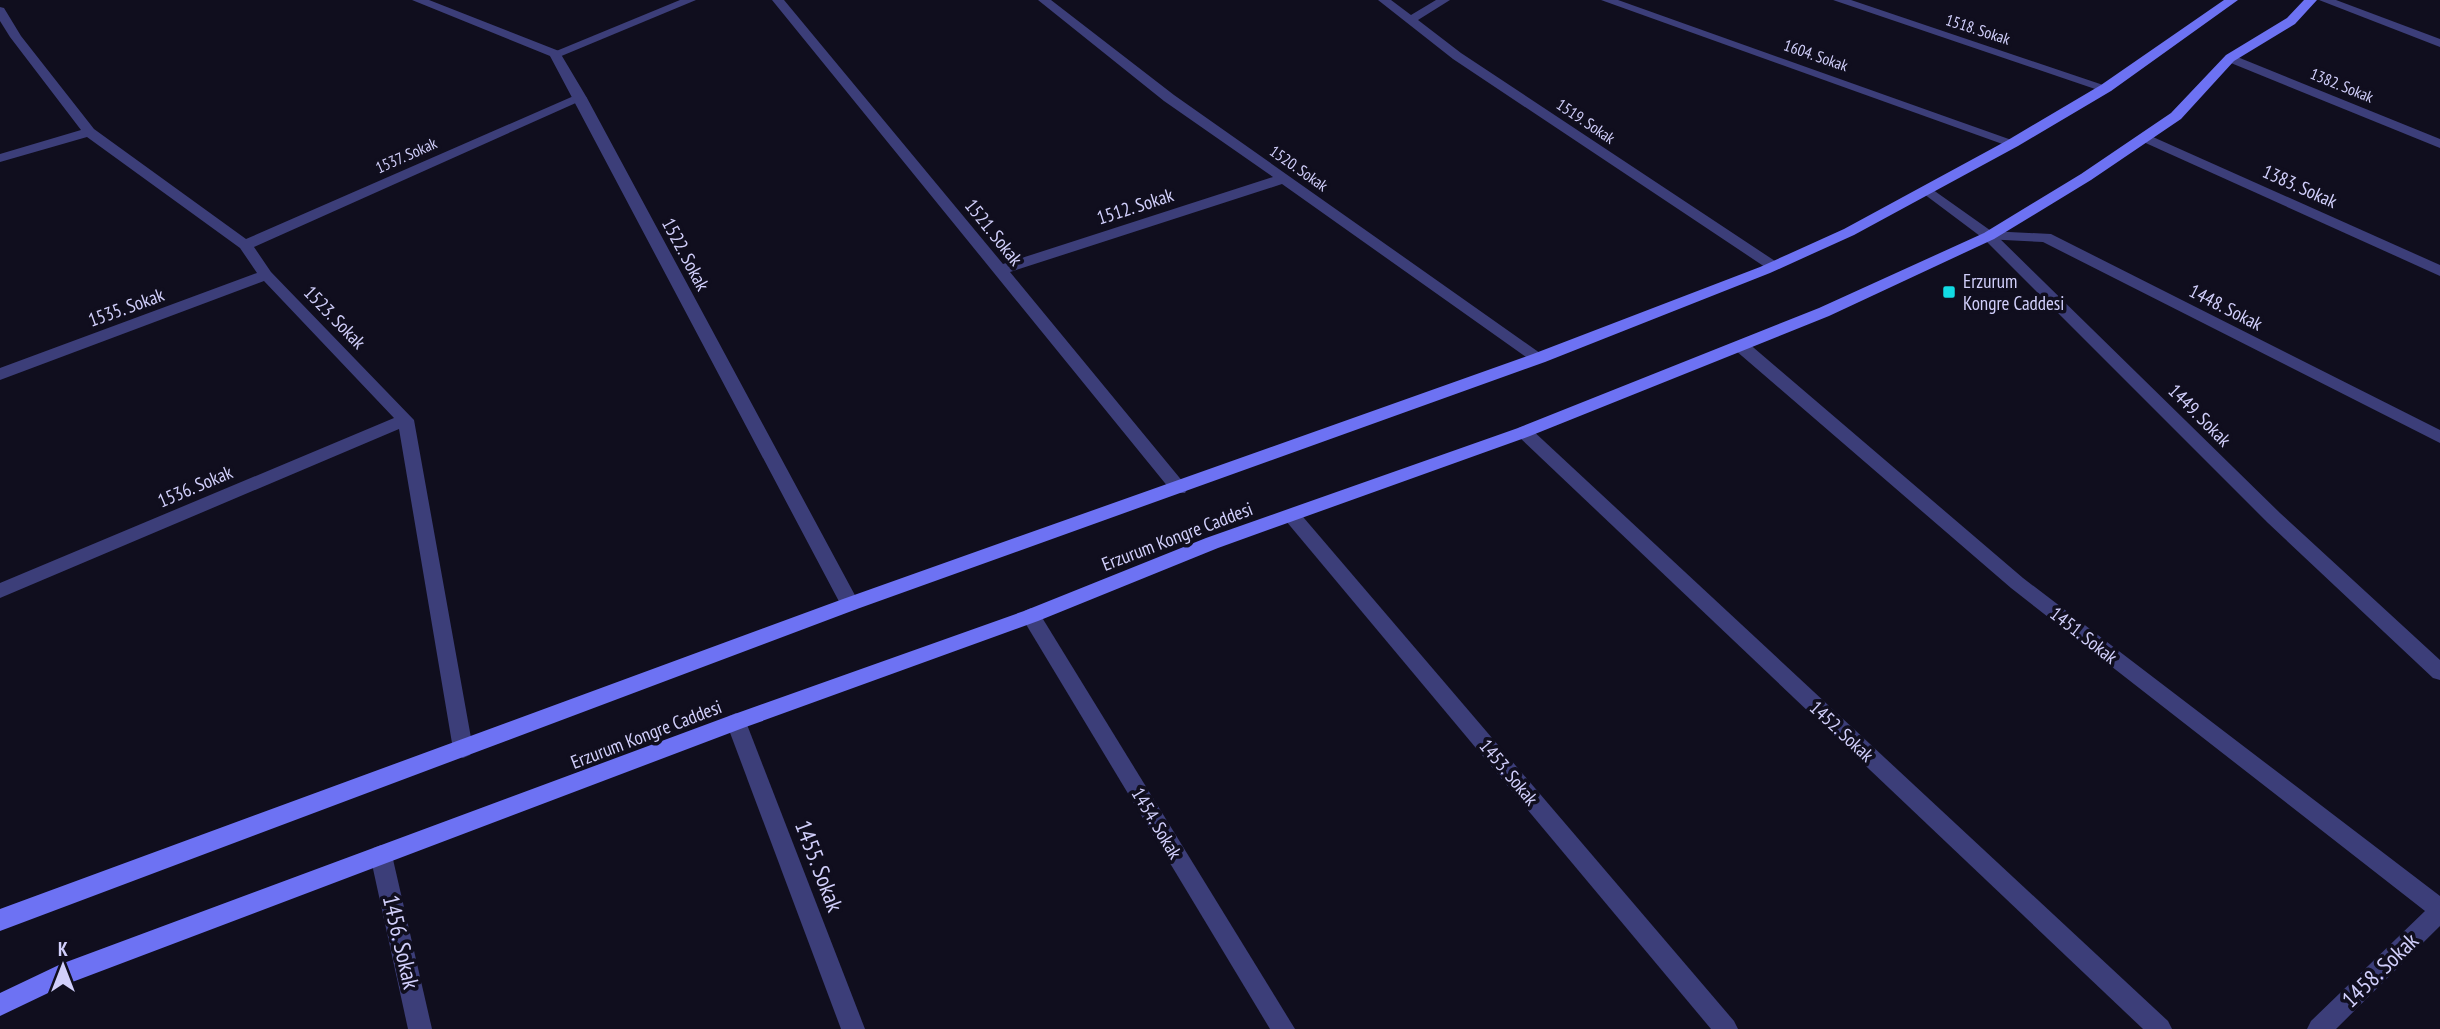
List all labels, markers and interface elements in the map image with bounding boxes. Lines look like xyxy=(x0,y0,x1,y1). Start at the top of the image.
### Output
street label: 1518. Sokak xyxy=(1943,9,2013,49)
street label: 1604. Sokak xyxy=(1781,35,1851,76)
street label: 1382. Sokak xyxy=(2307,63,2377,107)
street label: 1519. Sokak xyxy=(1553,94,1620,148)
street label: 1537. Sokak xyxy=(372,132,441,177)
street label: 1520. Sokak xyxy=(1266,141,1333,196)
street label: 1383. Sokak xyxy=(2259,159,2342,213)
street label: 1512. Sokak xyxy=(1094,182,1177,230)
street label: 1521. Sokak xyxy=(960,194,1029,271)
street label: 1522. Sokak xyxy=(657,213,715,295)
place label: Erzurum Kongre Caddesi xyxy=(1963,269,2064,315)
street label: 1448. Sokak xyxy=(2185,278,2267,336)
street label: 1523. Sokak xyxy=(299,280,372,354)
street label: 1535. Sokak xyxy=(85,282,168,332)
marker: Erzurum Kongre Caddesi xyxy=(1941,284,1957,300)
street label: 1449. Sokak xyxy=(2164,379,2237,452)
street label: 1536. Sokak xyxy=(154,459,237,512)
street label: Erzurum Kongre Caddesi xyxy=(1098,496,1256,576)
street label: 1451. Sokak xyxy=(2045,601,2123,669)
street label: Erzurum Kongre Caddesi xyxy=(567,694,725,774)
street label: 1452. Sokak xyxy=(1805,695,1880,767)
street label: 1453. Sokak xyxy=(1474,734,1544,810)
street label: 1454. Sokak xyxy=(1126,783,1188,864)
street label: 1455. Sokak xyxy=(789,816,850,916)
street label: 1456. Sokak xyxy=(377,892,426,992)
street label: 1458. Sokak xyxy=(2335,926,2424,1013)
north arrow xyxy=(28,931,98,1001)
text: K xyxy=(58,937,68,961)

